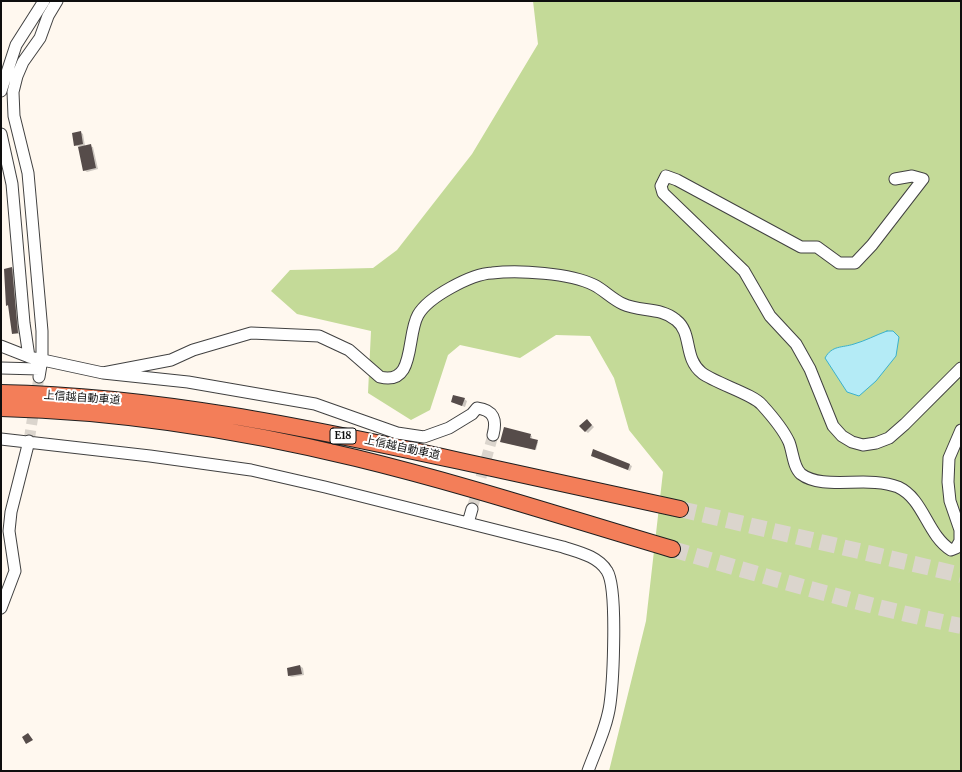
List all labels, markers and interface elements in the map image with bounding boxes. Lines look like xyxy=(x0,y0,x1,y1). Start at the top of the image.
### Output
street label: 上信越自動車道 xyxy=(43,389,121,407)
road number: E18 xyxy=(330,428,356,444)
street label: 上信越自動車道 xyxy=(363,434,441,462)

